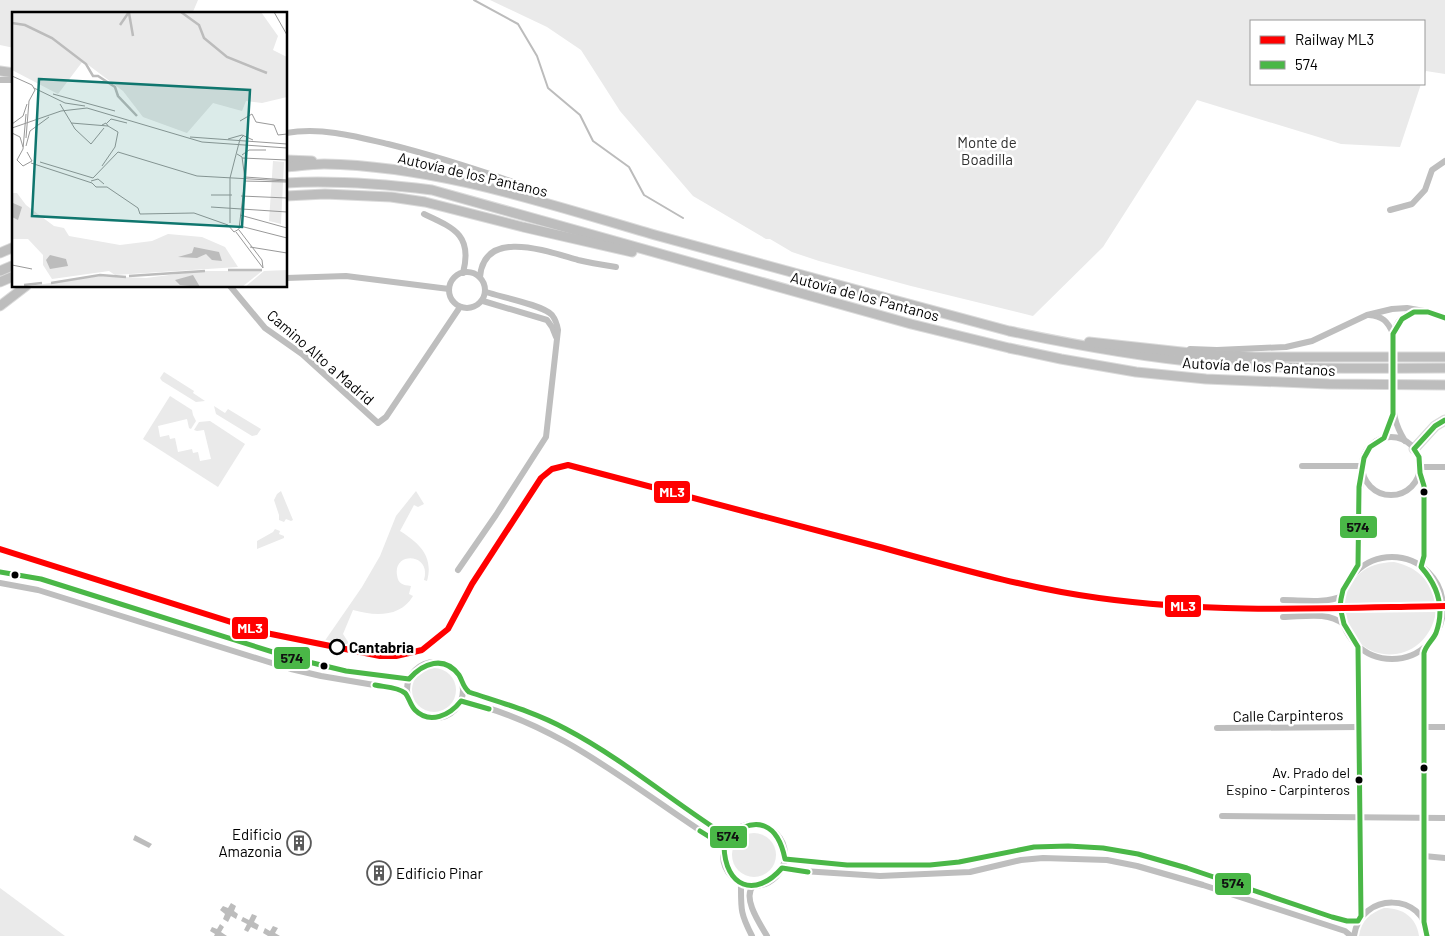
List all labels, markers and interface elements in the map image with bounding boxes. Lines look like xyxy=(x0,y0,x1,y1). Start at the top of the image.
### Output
inset map xyxy=(12,12,288,288)
legend xyxy=(1250,20,1425,85)
text: Railway ML3 xyxy=(1295,30,1374,48)
text: 574 xyxy=(1295,55,1318,73)
park label: Monte de Boadilla xyxy=(957,133,1017,168)
street label: Autovía de los Pantanos xyxy=(396,148,550,200)
street label: Autovía de los Pantanos xyxy=(789,267,941,325)
street label: Camino Alto a Madrid xyxy=(264,306,378,408)
street label: Autovía de los Pantanos xyxy=(1182,353,1336,379)
line badge: ML3 xyxy=(653,480,691,504)
text: ML3 xyxy=(659,483,685,500)
unlabelled marker xyxy=(1419,487,1429,497)
line badge: 574 xyxy=(1339,515,1378,539)
text: 574 xyxy=(1347,518,1369,535)
unlabelled marker xyxy=(10,570,20,580)
line badge: ML3 xyxy=(1164,594,1202,618)
text: ML3 xyxy=(1170,597,1196,614)
line badge: ML3 xyxy=(231,616,269,640)
text: ML3 xyxy=(237,619,263,636)
place label: Cantabria xyxy=(349,638,414,656)
marker: Cantabria xyxy=(329,639,345,655)
line badge: 574 xyxy=(273,646,311,670)
text: 574 xyxy=(281,649,303,666)
unlabelled marker xyxy=(319,661,329,671)
street label: Calle Carpinteros xyxy=(1232,705,1344,725)
unlabelled marker xyxy=(1419,763,1429,773)
place label: Av. Prado del Espino - Carpinteros xyxy=(1226,764,1350,798)
marker: Av. Prado del Espino - Carpinteros xyxy=(1354,775,1364,785)
place label: Edificio Amazonia xyxy=(218,825,282,860)
line badge: 574 xyxy=(709,825,748,849)
text: 574 xyxy=(717,827,739,844)
building icon: Edificio Amazonia xyxy=(286,830,312,856)
building icon: Edificio Pinar xyxy=(366,860,392,886)
place label: Edificio Pinar xyxy=(396,864,484,882)
line badge: 574 xyxy=(1214,872,1252,896)
text: 574 xyxy=(1222,874,1244,891)

